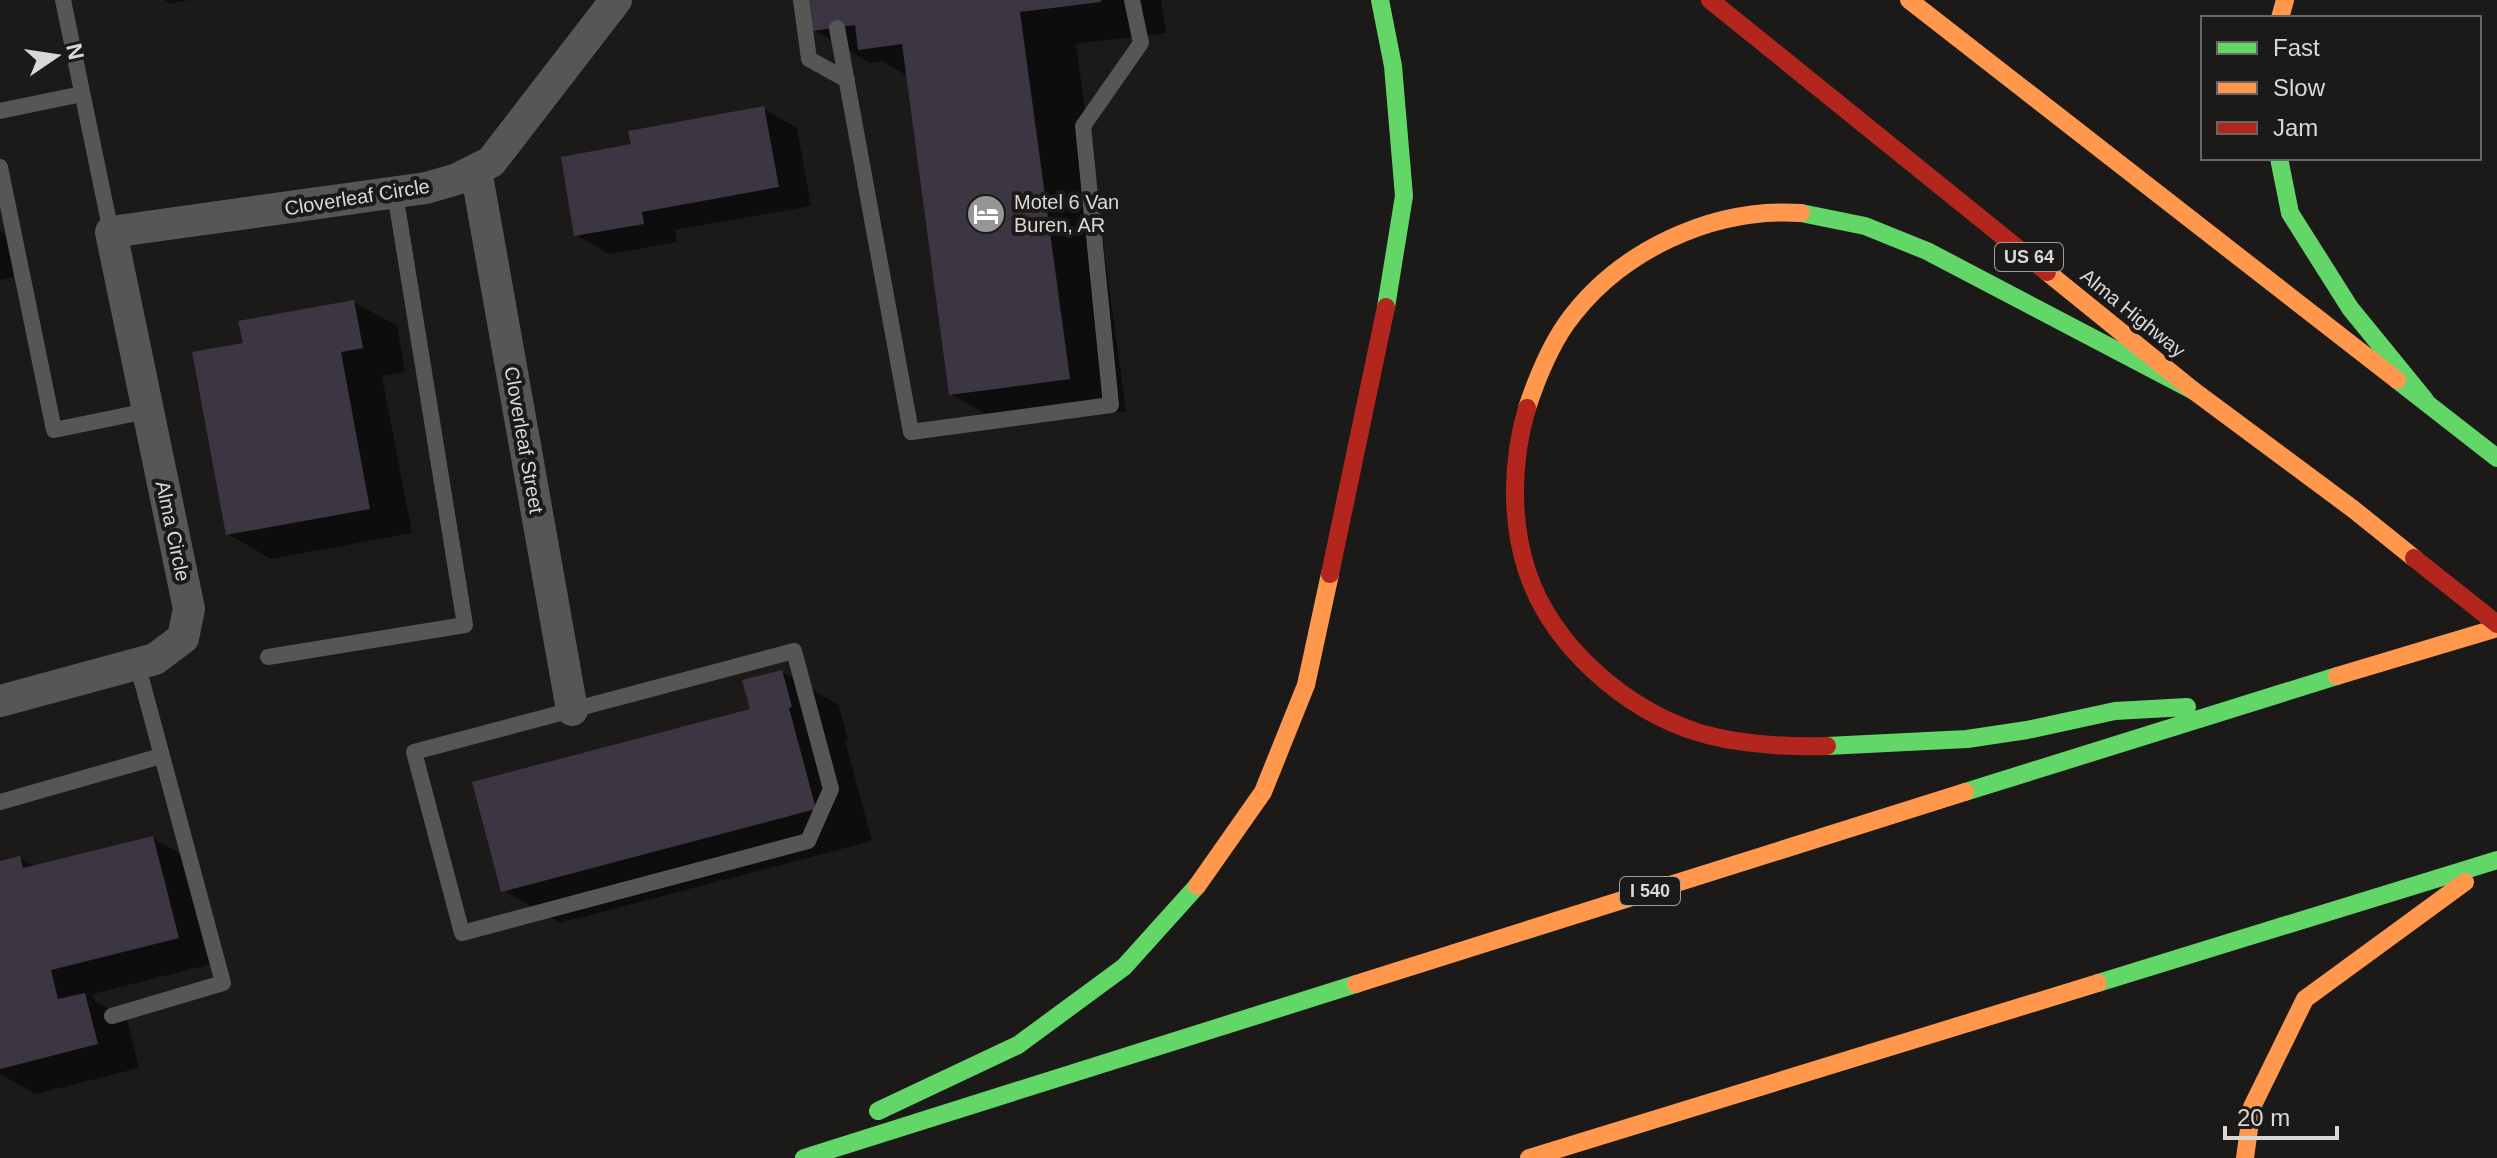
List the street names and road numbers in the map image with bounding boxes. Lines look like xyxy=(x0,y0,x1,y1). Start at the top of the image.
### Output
street label: Cloverleaf Circle xyxy=(283,175,431,219)
road number: US 64 xyxy=(1995,243,2063,271)
street label: Alma Highway xyxy=(2076,264,2190,362)
street label: Cloverleaf Street xyxy=(500,365,548,516)
street label: Alma Circle xyxy=(152,479,194,583)
road number: I 540 xyxy=(1620,877,1680,905)

